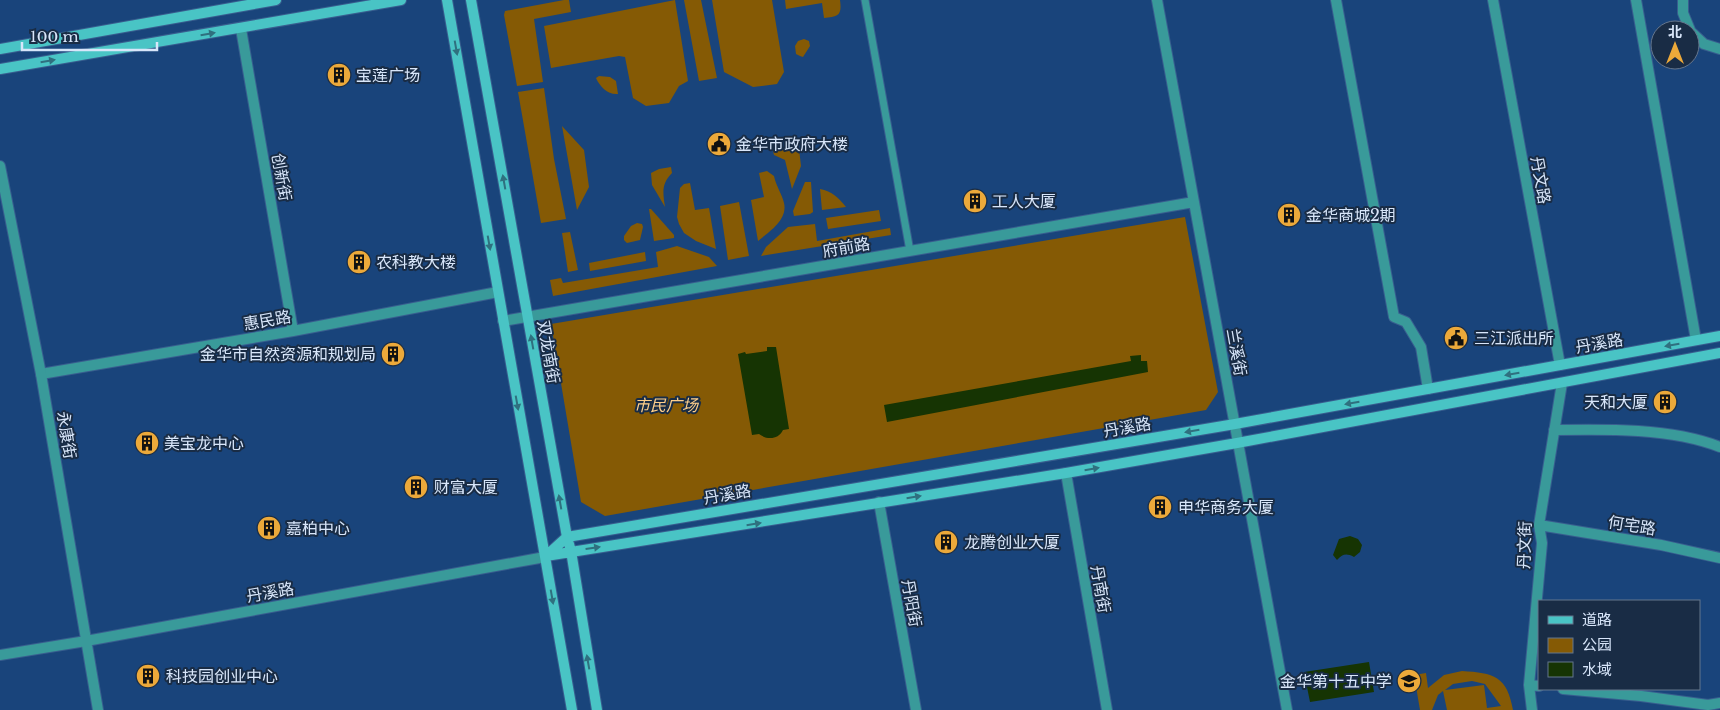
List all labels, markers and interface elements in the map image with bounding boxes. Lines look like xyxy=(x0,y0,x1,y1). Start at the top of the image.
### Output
scale bar xyxy=(22,20,158,52)
north arrow xyxy=(1650,20,1700,70)
text: 北 xyxy=(1668,23,1682,41)
text: 100 m xyxy=(30,27,79,46)
one-way arrow xyxy=(201,30,217,38)
one-way arrow xyxy=(452,40,460,56)
one-way arrow xyxy=(40,57,56,65)
building icon: 宝莲广场 xyxy=(326,62,352,88)
place label: 宝莲广场 xyxy=(356,65,420,85)
public building icon: 金华市政府大楼 xyxy=(706,131,732,157)
place label: 金华市政府大楼 xyxy=(736,134,848,154)
street label: 创新街 xyxy=(268,152,296,202)
street label: 丹文路 xyxy=(1527,155,1555,205)
one-way arrow xyxy=(499,174,507,190)
building icon: 工人大厦 xyxy=(962,188,988,214)
place label: 工人大厦 xyxy=(992,191,1056,211)
building icon: 金华商城2期 xyxy=(1276,202,1302,228)
place label: 金华商城2期 xyxy=(1306,205,1396,225)
street label: 府前路 xyxy=(821,233,871,261)
one-way arrow xyxy=(486,235,494,251)
building icon: 农科教大楼 xyxy=(346,249,372,275)
place label: 农科教大楼 xyxy=(376,252,456,272)
street label: 惠民路 xyxy=(242,306,292,334)
street label: 双龙南街 xyxy=(534,319,564,385)
public building icon: 三江派出所 xyxy=(1443,325,1469,351)
street label: 兰溪街 xyxy=(1223,327,1251,377)
place label: 三江派出所 xyxy=(1474,328,1554,348)
street label: 丹溪路 xyxy=(1574,329,1624,357)
one-way arrow xyxy=(528,334,536,350)
building icon: 金华市自然资源和规划局 xyxy=(380,341,406,367)
one-way arrow xyxy=(1664,341,1680,349)
place label: 金华市自然资源和规划局 xyxy=(200,344,376,364)
one-way arrow xyxy=(1504,370,1520,378)
building icon: 天和大厦 xyxy=(1652,389,1678,415)
place label: 天和大厦 xyxy=(1584,392,1648,412)
one-way arrow xyxy=(514,395,522,411)
park label: 市民广场 xyxy=(634,395,700,415)
one-way arrow xyxy=(1344,399,1360,407)
street label: 永康街 xyxy=(53,410,81,460)
street label: 丹溪路 xyxy=(1102,413,1152,441)
one-way arrow xyxy=(1184,427,1200,435)
building icon: 美宝龙中心 xyxy=(134,430,160,456)
place label: 美宝龙中心 xyxy=(164,433,244,453)
one-way arrow xyxy=(1084,464,1100,472)
building icon: 财富大厦 xyxy=(403,474,429,500)
place label: 财富大厦 xyxy=(434,477,498,497)
street label: 丹溪路 xyxy=(702,480,752,508)
one-way arrow xyxy=(906,492,922,500)
one-way arrow xyxy=(556,494,564,510)
building icon: 申华商务大厦 xyxy=(1147,494,1173,520)
place label: 申华商务大厦 xyxy=(1178,497,1274,517)
street label: 何宅路 xyxy=(1607,511,1657,539)
building icon: 嘉柏中心 xyxy=(256,515,282,541)
place label: 嘉柏中心 xyxy=(286,518,350,538)
one-way arrow xyxy=(746,520,762,528)
street label: 丹文街 xyxy=(1513,521,1535,569)
building icon: 龙腾创业大厦 xyxy=(933,529,959,555)
place label: 龙腾创业大厦 xyxy=(964,532,1060,552)
one-way arrow xyxy=(585,544,601,552)
street label: 丹南街 xyxy=(1087,564,1115,614)
street label: 丹溪路 xyxy=(245,578,295,606)
street label: 丹阳街 xyxy=(898,578,926,628)
one-way arrow xyxy=(549,589,557,605)
legend xyxy=(1538,600,1700,690)
text: 道路 xyxy=(1582,610,1612,629)
text: 公园 xyxy=(1582,635,1612,654)
one-way arrow xyxy=(584,654,592,670)
text: 水域 xyxy=(1582,660,1612,679)
building icon: 科技园创业中心 xyxy=(135,663,161,689)
place label: 科技园创业中心 xyxy=(166,666,278,686)
school or university icon: 金华第十五中学 xyxy=(1396,668,1422,694)
place label: 金华第十五中学 xyxy=(1280,671,1392,691)

